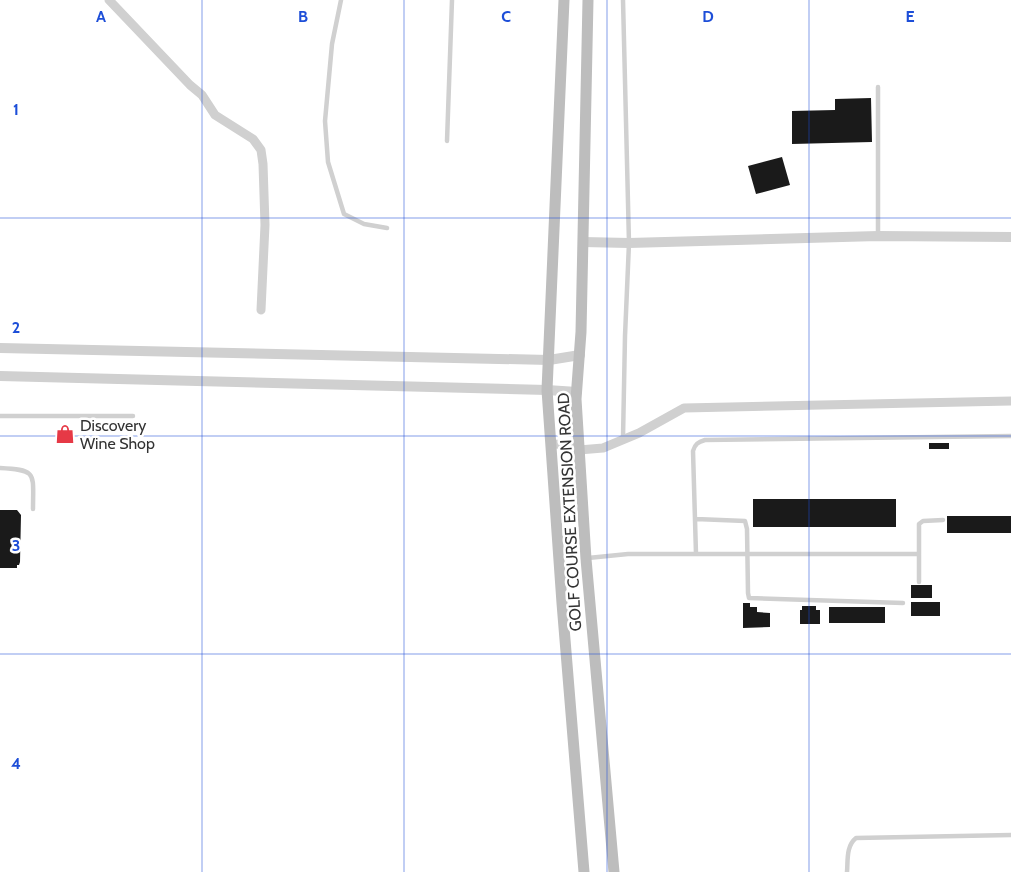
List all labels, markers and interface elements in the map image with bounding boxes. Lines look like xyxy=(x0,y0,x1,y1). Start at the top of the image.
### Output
text: A xyxy=(96,7,106,26)
text: B xyxy=(298,7,308,26)
text: C xyxy=(501,7,511,26)
text: D xyxy=(702,7,714,26)
text: E xyxy=(905,7,915,26)
text: 1 xyxy=(13,100,19,119)
text: 2 xyxy=(12,318,20,337)
street label: GOLF COURSE EXTENSION ROAD xyxy=(554,392,585,632)
place label: Discovery Wine Shop xyxy=(80,416,155,453)
shop icon: Discovery Wine Shop xyxy=(54,423,76,445)
text: 3 xyxy=(12,536,20,555)
text: 4 xyxy=(11,754,21,773)

